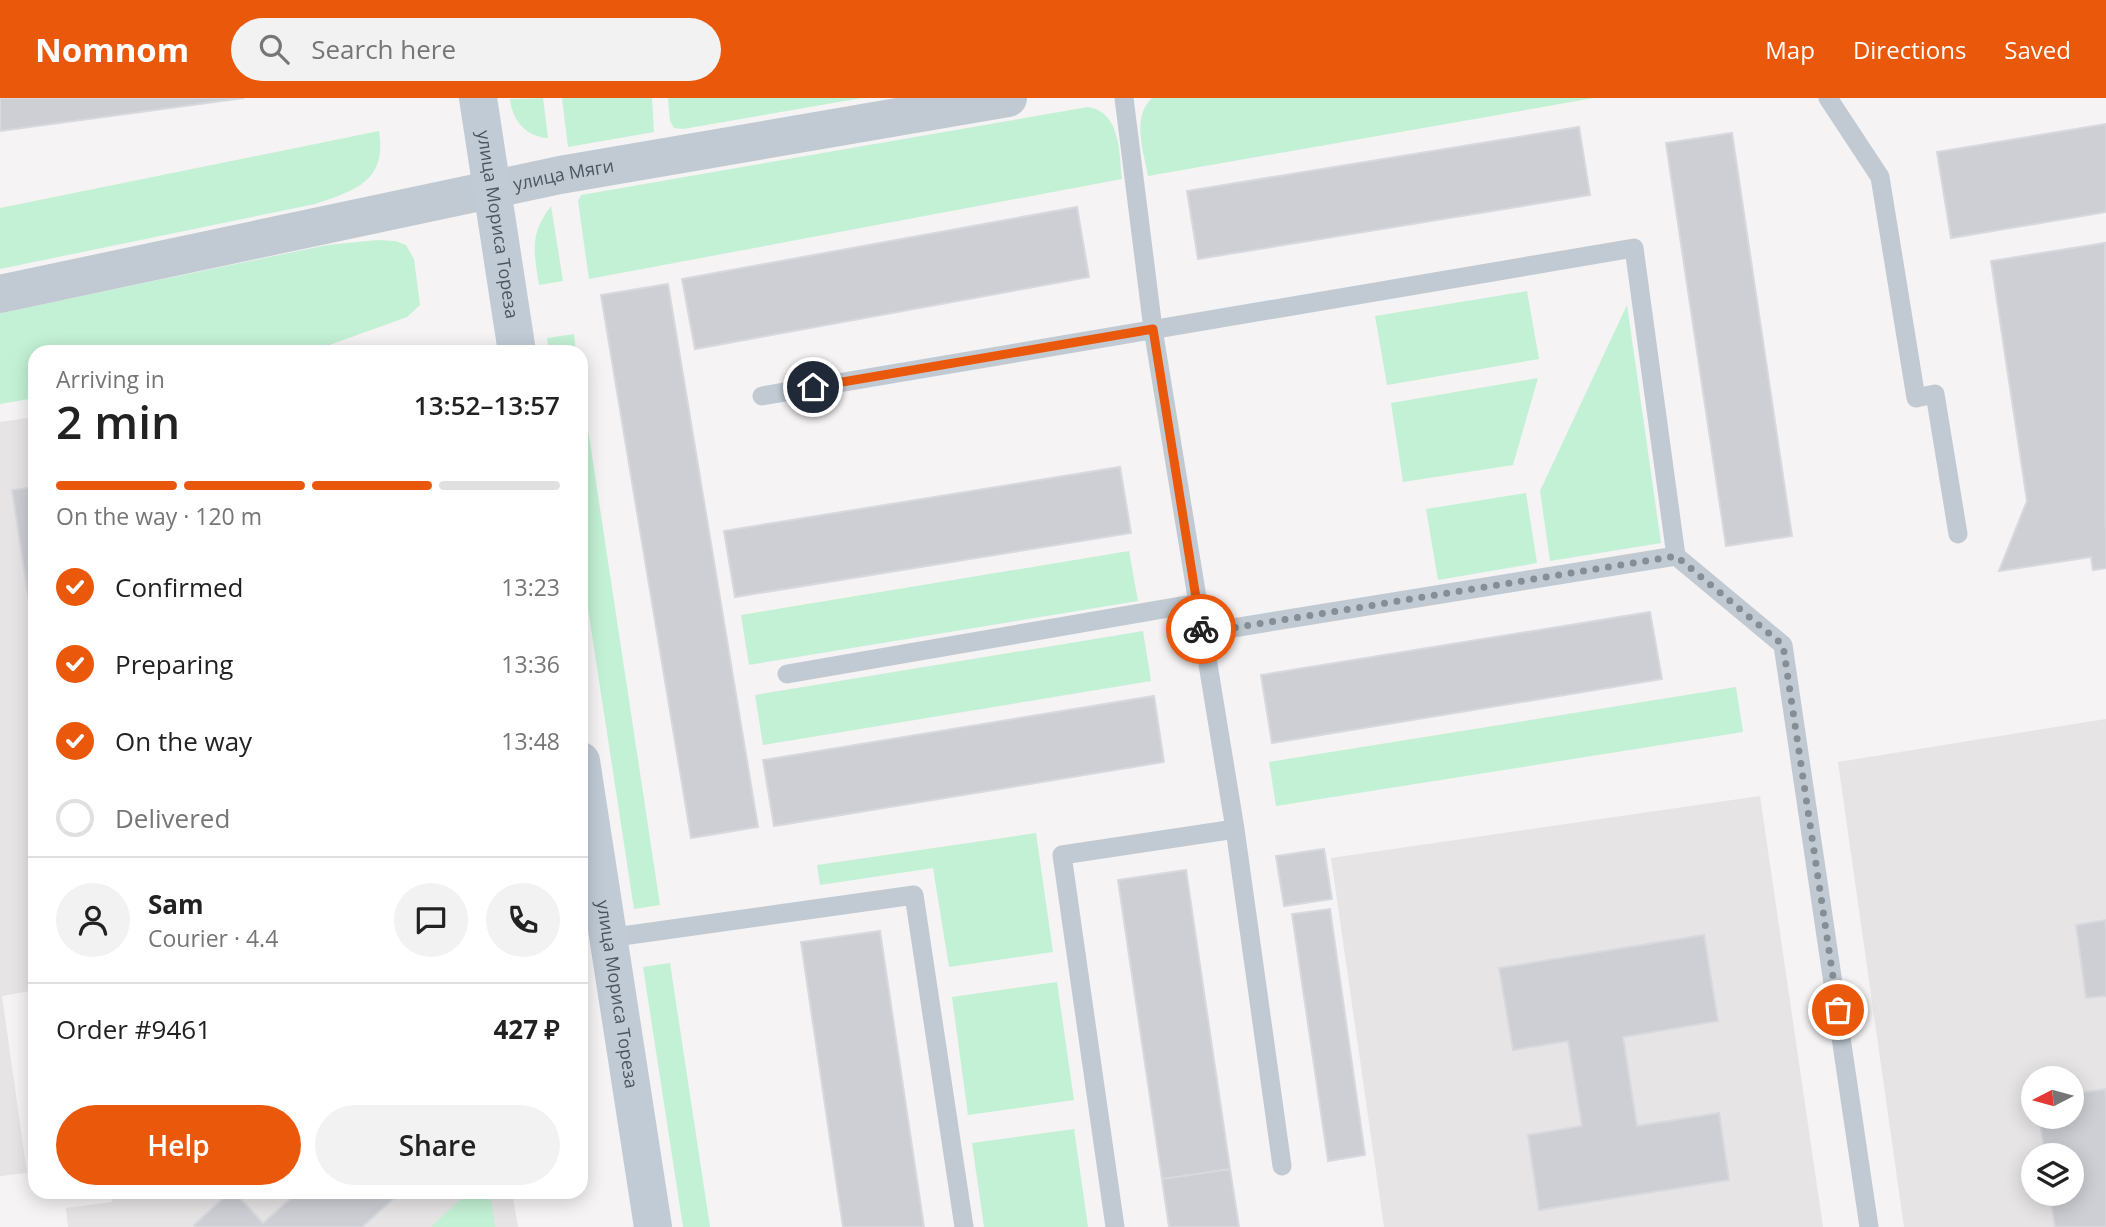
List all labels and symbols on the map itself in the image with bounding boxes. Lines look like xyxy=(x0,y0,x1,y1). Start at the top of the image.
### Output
street label: улица Мориса Тореза xyxy=(472,129,525,320)
street label: улица Мяги xyxy=(511,153,616,196)
pin xyxy=(783,357,843,417)
courier xyxy=(1166,594,1236,664)
street label: улица Мориса Тореза xyxy=(592,898,644,1090)
pin xyxy=(1808,980,1868,1040)
north arrow xyxy=(2021,1066,2084,1129)

